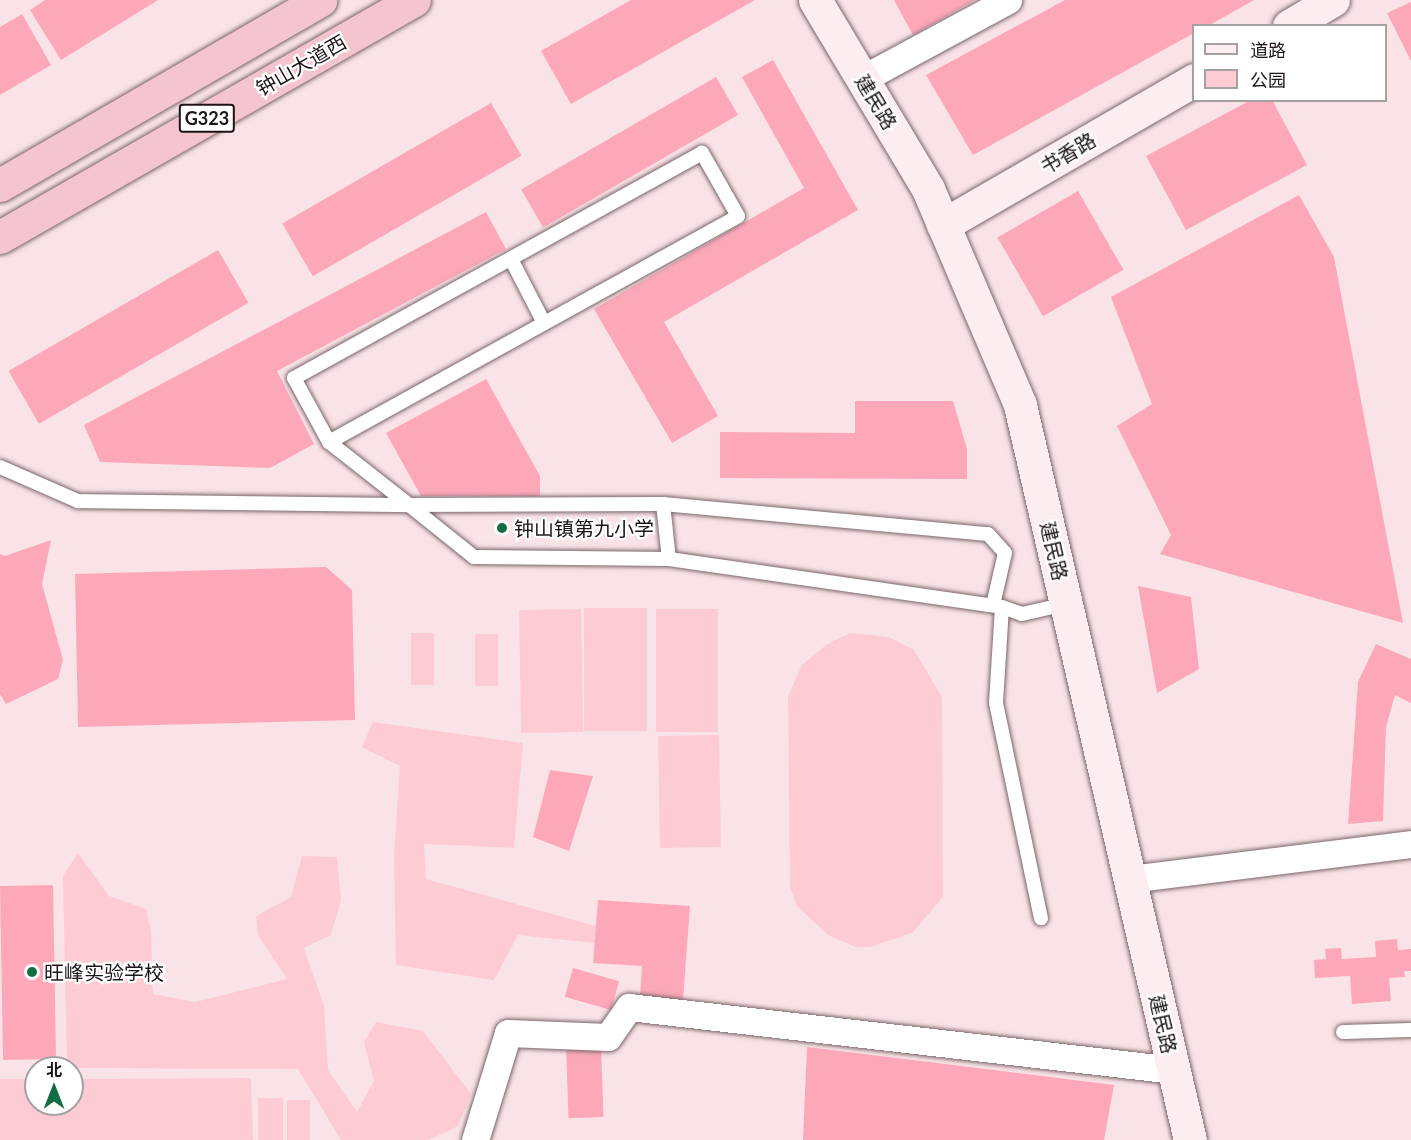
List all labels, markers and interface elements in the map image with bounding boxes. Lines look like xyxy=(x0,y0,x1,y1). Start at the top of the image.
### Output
legend xyxy=(1192,24,1387,102)
street label: 钟山大道西 xyxy=(252,30,350,100)
text: 道路 xyxy=(1250,39,1286,61)
text: 公园 xyxy=(1250,69,1286,91)
street label: 建民路 xyxy=(850,70,902,134)
road number: G323 xyxy=(178,103,236,133)
street label: 书香路 xyxy=(1036,128,1100,178)
place label: 钟山镇第九小学 xyxy=(514,516,654,540)
street label: 建民路 xyxy=(1036,519,1072,583)
marker: 钟山镇第九小学 xyxy=(495,521,509,535)
place label: 旺峰实验学校 xyxy=(44,960,164,984)
marker: 旺峰实验学校 xyxy=(25,965,39,979)
street label: 建民路 xyxy=(1145,992,1181,1056)
north arrow xyxy=(24,1056,84,1116)
text: 北 xyxy=(46,1060,62,1079)

